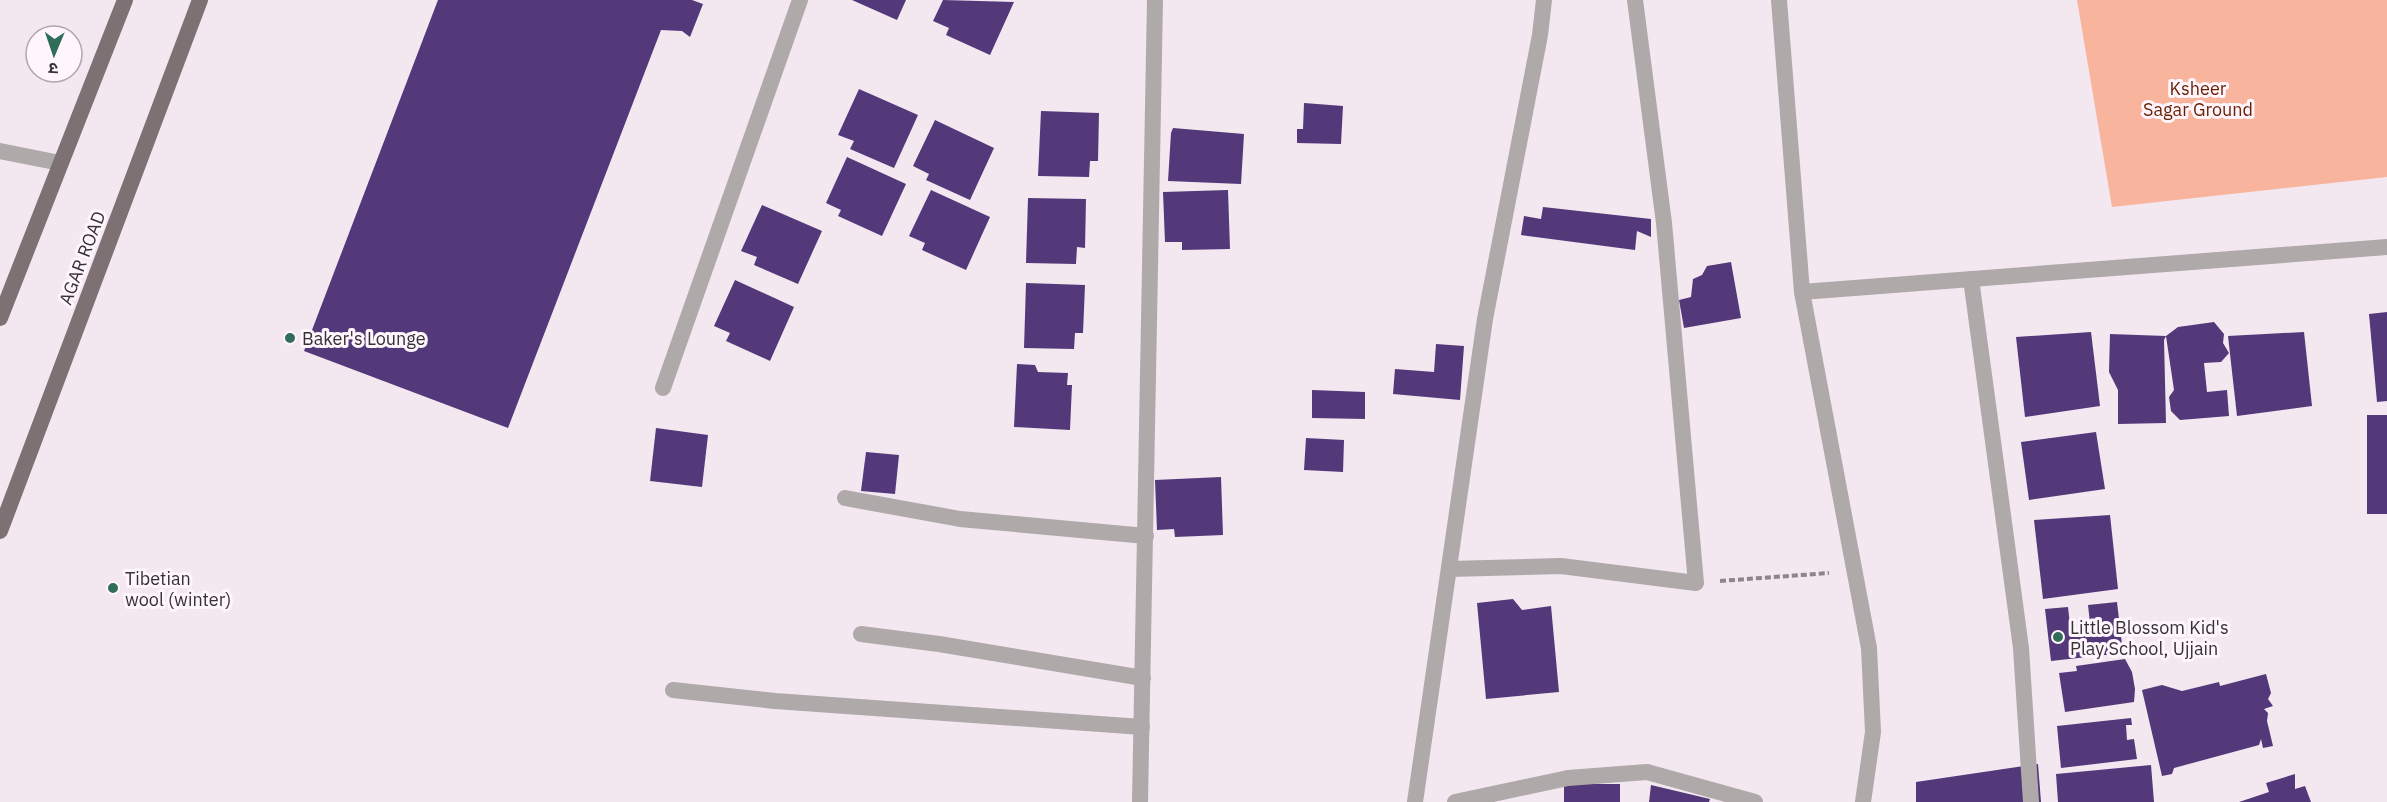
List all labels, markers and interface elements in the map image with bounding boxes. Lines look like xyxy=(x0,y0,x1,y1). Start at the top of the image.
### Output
north arrow xyxy=(24,24,84,84)
text: उ xyxy=(48,59,59,79)
park label: Ksheer Sagar Ground xyxy=(2143,77,2253,121)
street label: AGAR ROAD xyxy=(54,208,110,308)
place label: Baker's Lounge xyxy=(302,327,426,350)
marker: Baker's Lounge xyxy=(283,331,297,345)
place label: Tibetian wool (winter) xyxy=(125,567,231,611)
marker: Tibetian wool (winter) xyxy=(106,581,120,595)
place label: Little Blossom Kid's Play School, Ujjain xyxy=(2070,616,2229,660)
marker: Little Blossom Kid's Play School, Ujjain xyxy=(2051,630,2065,644)

